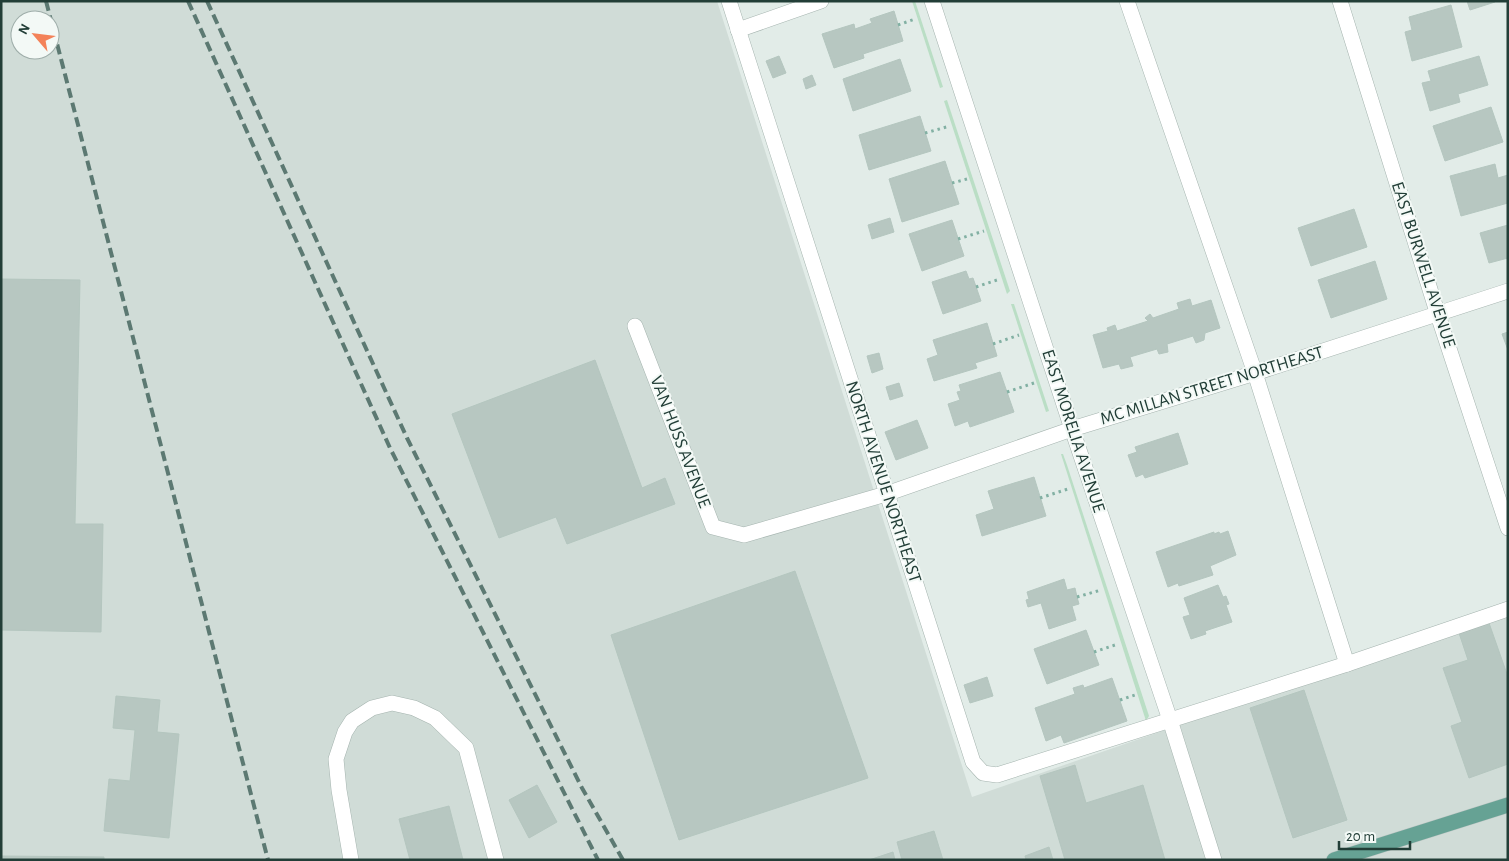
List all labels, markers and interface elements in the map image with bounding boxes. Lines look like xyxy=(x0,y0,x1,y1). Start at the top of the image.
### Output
north arrow xyxy=(10,10,60,60)
text: N xyxy=(16,22,33,37)
street label: EAST BURWELL AVENUE xyxy=(1388,180,1458,351)
street label: MC MILLAN STREET NORTHEAST xyxy=(1098,343,1326,429)
street label: EAST MORELIA AVENUE xyxy=(1038,347,1108,515)
street label: VAN HUSS AVENUE xyxy=(647,373,714,511)
street label: NORTH AVENUE NORTHEAST xyxy=(842,379,924,585)
scale bar xyxy=(1339,818,1410,850)
text: 20 m xyxy=(1346,829,1375,844)

